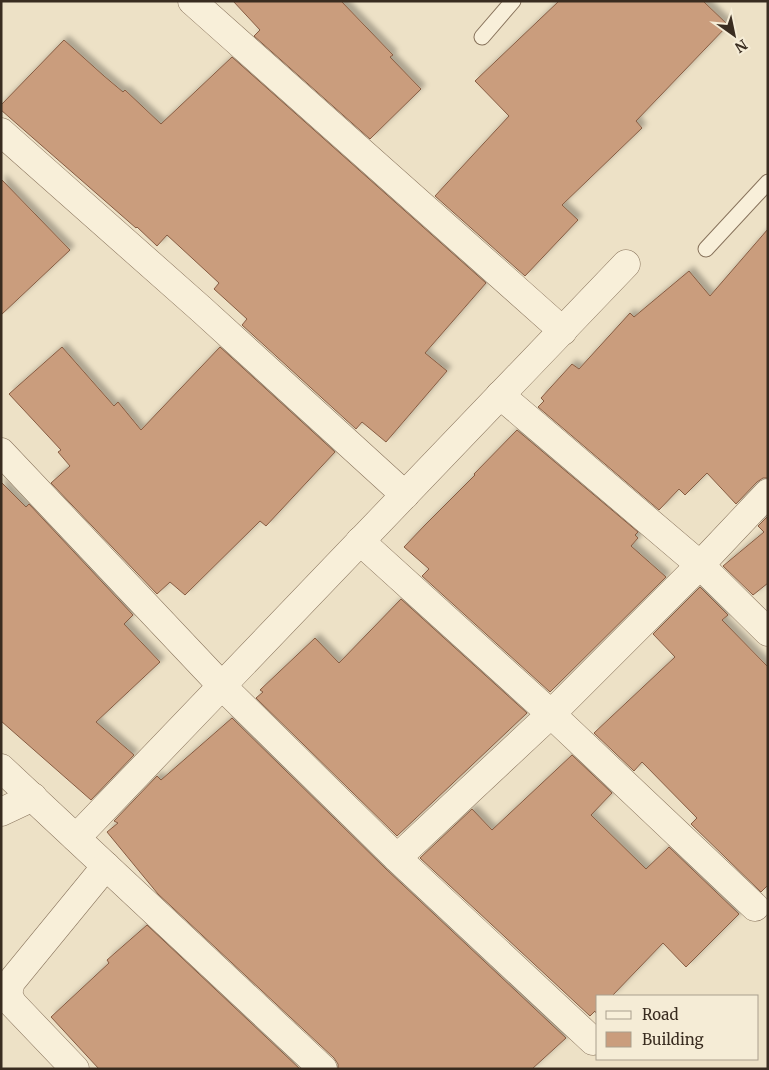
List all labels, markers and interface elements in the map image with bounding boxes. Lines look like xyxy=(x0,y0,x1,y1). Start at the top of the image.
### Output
north arrow xyxy=(709,10,759,60)
text: N xyxy=(732,35,751,56)
legend xyxy=(596,995,759,1060)
text: Road xyxy=(642,1005,678,1024)
text: Building xyxy=(642,1030,704,1049)

